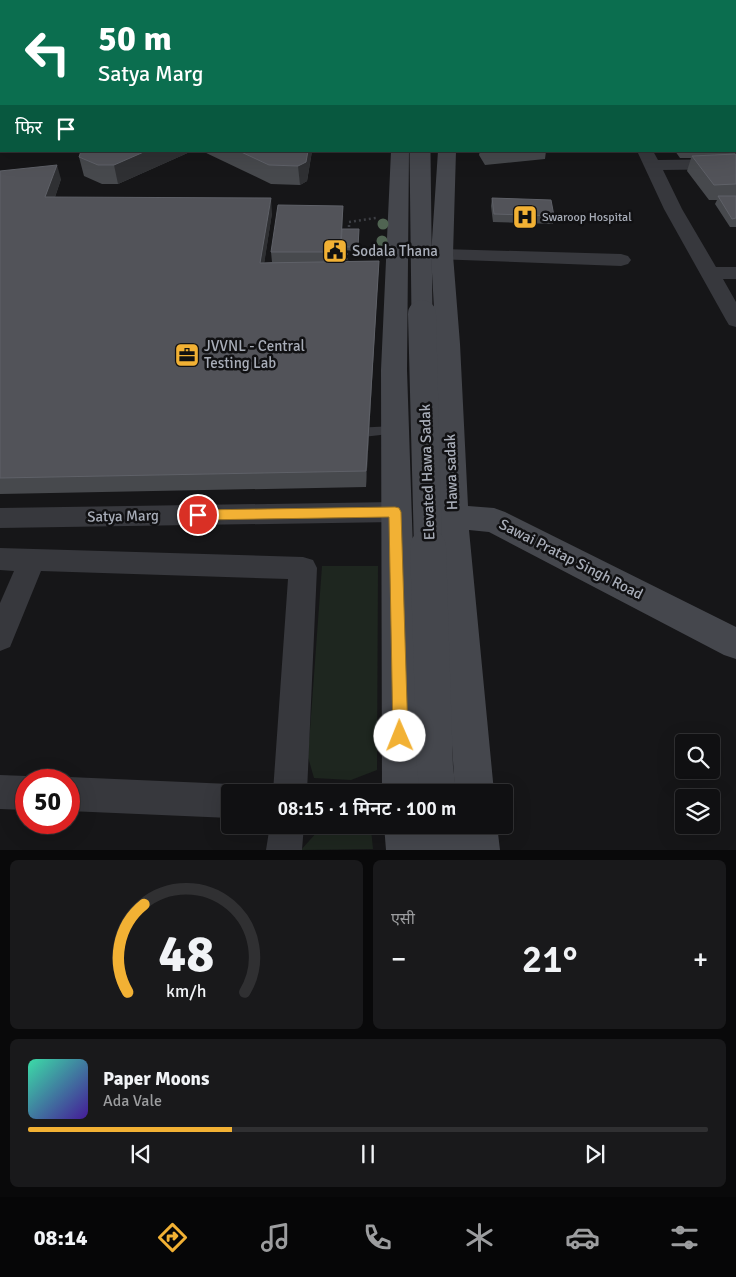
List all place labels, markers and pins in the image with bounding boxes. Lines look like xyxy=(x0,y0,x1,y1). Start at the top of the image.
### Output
hospital icon: Swaroop Hospital xyxy=(512,204,538,230)
place label: Swaroop Hospital xyxy=(542,210,632,225)
public building icon: Sodala Thana xyxy=(322,238,348,264)
place label: Sodala Thana xyxy=(352,242,438,260)
place label: JVVNL - Central Testing Lab xyxy=(204,337,305,372)
office icon: JVVNL - Central Testing Lab xyxy=(174,342,200,368)
pin xyxy=(177,494,219,536)

